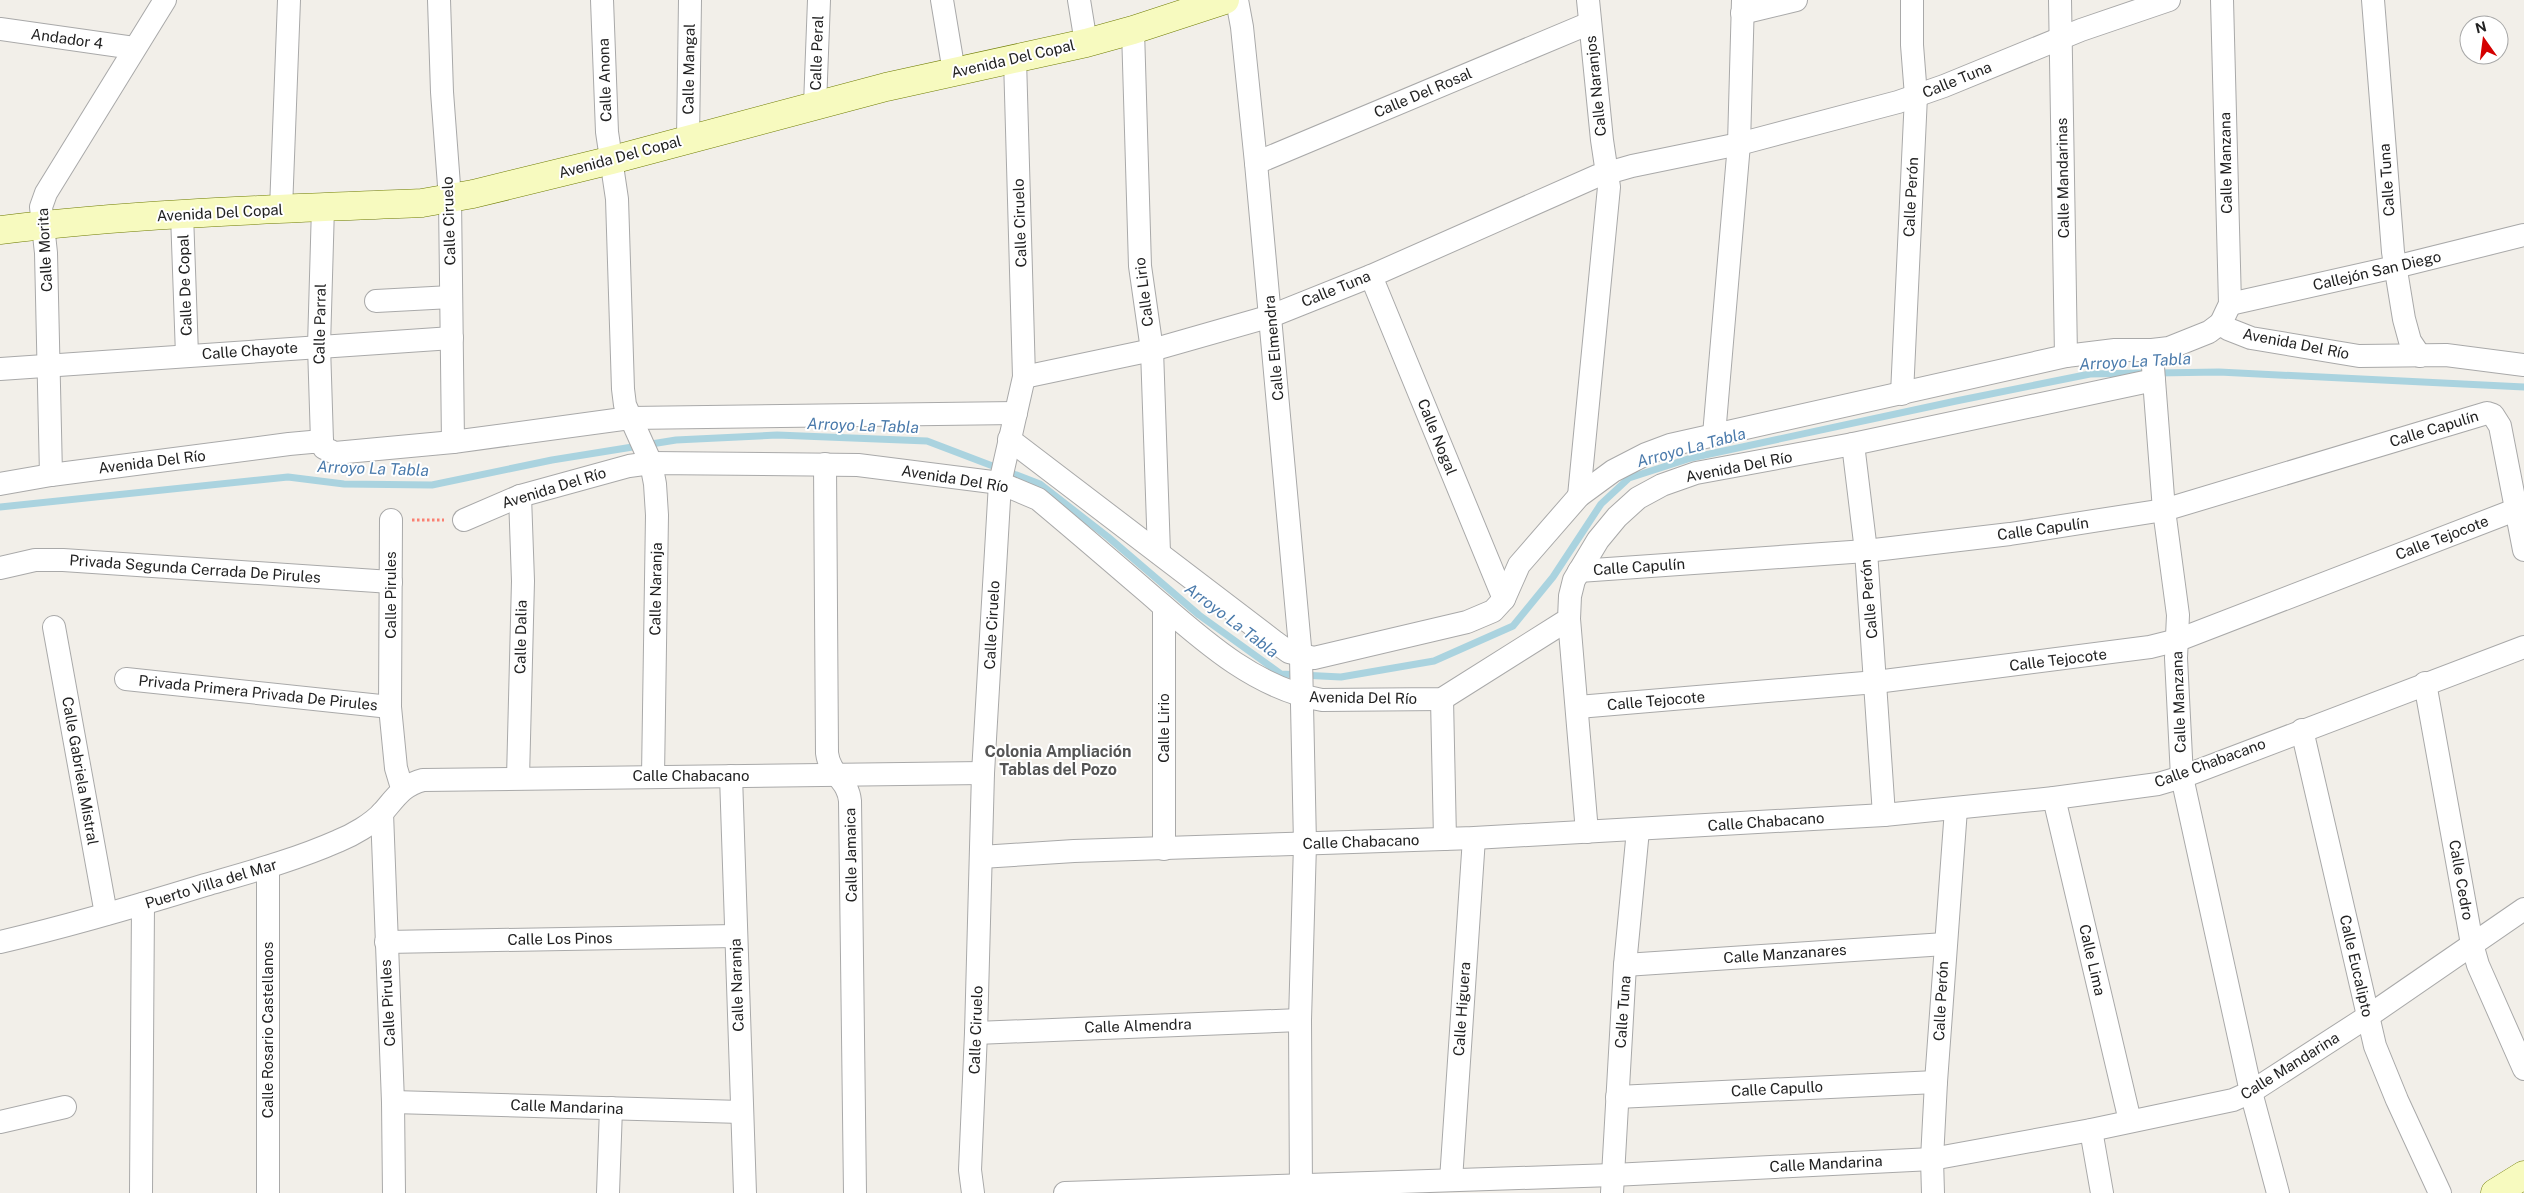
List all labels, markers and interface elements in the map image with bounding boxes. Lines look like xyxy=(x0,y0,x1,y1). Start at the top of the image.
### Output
street label: Calle Peral xyxy=(807,15,826,91)
north arrow xyxy=(2459,15,2509,65)
text: N xyxy=(2474,18,2488,36)
street label: Calle Mangal xyxy=(679,23,698,115)
street label: Andador 4 xyxy=(30,25,104,52)
street label: Calle Naranjos xyxy=(1582,35,1609,137)
street label: Avenida Del Copal xyxy=(949,36,1076,81)
street label: Calle Anona xyxy=(595,38,614,122)
street label: Calle Tuna xyxy=(1920,58,1994,101)
street label: Calle Del Rosal xyxy=(1371,64,1474,121)
street label: Calle Manzana xyxy=(2216,112,2235,214)
street label: Calle Mandarinas xyxy=(2053,118,2072,238)
street label: Avenida Del Copal xyxy=(557,132,683,181)
street label: Calle Tuna xyxy=(2375,143,2398,217)
street label: Calle Perón xyxy=(1900,157,1921,237)
street label: Calle Ciruelo xyxy=(438,176,459,266)
street label: Calle Ciruelo xyxy=(1009,178,1030,268)
street label: Avenida Del Copal xyxy=(156,201,284,224)
street label: Calle Morita xyxy=(34,207,55,293)
street label: Calle De Copal xyxy=(174,234,195,336)
street label: Callejón San Diego xyxy=(2311,248,2443,294)
street label: Calle Lirio xyxy=(1131,256,1156,328)
street label: Calle Tuna xyxy=(1299,267,1373,310)
street label: Calle Parral xyxy=(310,283,329,365)
street label: Calle Elmendra xyxy=(1260,295,1287,401)
street label: Avenida Del Río xyxy=(2241,325,2351,362)
street label: Calle Chayote xyxy=(201,339,299,362)
water label: Arroyo La Tabla xyxy=(2079,349,2191,374)
street label: Calle Nogal xyxy=(1414,396,1460,477)
street label: Calle Capulín xyxy=(2387,407,2480,450)
water label: Arroyo La Tabla xyxy=(807,414,919,437)
water label: Arroyo La Tabla xyxy=(1635,424,1748,471)
street label: Avenida Del Río xyxy=(97,446,207,477)
street label: Avenida Del Río xyxy=(1684,448,1794,485)
water label: Arroyo La Tabla xyxy=(317,457,429,480)
street label: Avenida Del Río xyxy=(900,462,1010,495)
street label: Avenida Del Río xyxy=(500,464,608,511)
street label: Calle Tejocote xyxy=(2393,512,2491,563)
street label: Calle Capulín xyxy=(1996,514,2090,543)
street label: Calle Naranja xyxy=(646,542,665,636)
street label: Privada Segunda Cerrada De Pirules xyxy=(69,551,321,586)
street label: Calle Pirules xyxy=(382,551,399,639)
street label: Calle Capulín xyxy=(1592,555,1686,578)
street label: Calle Perón xyxy=(1857,559,1880,640)
water label: Arroyo La Tabla xyxy=(1181,579,1282,662)
street label: Calle Ciruelo xyxy=(981,580,1002,670)
street label: Calle Dalia xyxy=(511,600,530,674)
street label: Calle Tejocote xyxy=(2008,645,2108,674)
street label: Calle Manzana xyxy=(2168,651,2189,753)
street label: Privada Primera Privada De Pirules xyxy=(138,671,378,714)
street label: Avenida Del Río xyxy=(1309,688,1417,707)
street label: Calle Tejocote xyxy=(1606,688,1706,713)
street label: Calle Lirio xyxy=(1155,693,1172,763)
street label: Calle Gabriela Mistral xyxy=(59,695,102,846)
street label: Calle Chabacano xyxy=(2152,735,2268,791)
district label: Colonia Ampliación Tablas del Pozo xyxy=(985,742,1132,779)
street label: Calle Chabacano xyxy=(633,767,749,784)
street label: Calle Jamaica xyxy=(841,808,860,902)
street label: Calle Chabacano xyxy=(1707,809,1825,834)
street label: Calle Chabacano xyxy=(1302,831,1420,852)
street label: Calle Cedro xyxy=(2446,838,2477,921)
street label: Puerto Villa del Mar xyxy=(143,855,279,912)
street label: Calle Eucalipto xyxy=(2336,913,2377,1019)
street label: Calle Lima xyxy=(2076,923,2109,997)
street label: Calle Los Pinos xyxy=(507,929,613,948)
street label: Calle Naranja xyxy=(726,938,747,1032)
street label: Calle Manzanares xyxy=(1723,941,1847,966)
street label: Calle Rosario Castellanos xyxy=(259,942,276,1118)
street label: Calle Pirules xyxy=(377,959,398,1047)
street label: Calle Higuera xyxy=(1450,961,1473,1057)
street label: Calle Perón xyxy=(1930,961,1951,1041)
street label: Calle Tuna xyxy=(1611,975,1634,1049)
street label: Calle Ciruelo xyxy=(965,985,986,1075)
street label: Calle Almendra xyxy=(1084,1015,1192,1036)
street label: Calle Mandarina xyxy=(2237,1028,2342,1103)
street label: Calle Capullo xyxy=(1730,1078,1823,1099)
street label: Calle Mandarina xyxy=(510,1096,624,1117)
street label: Calle Mandarina xyxy=(1769,1152,1883,1175)

